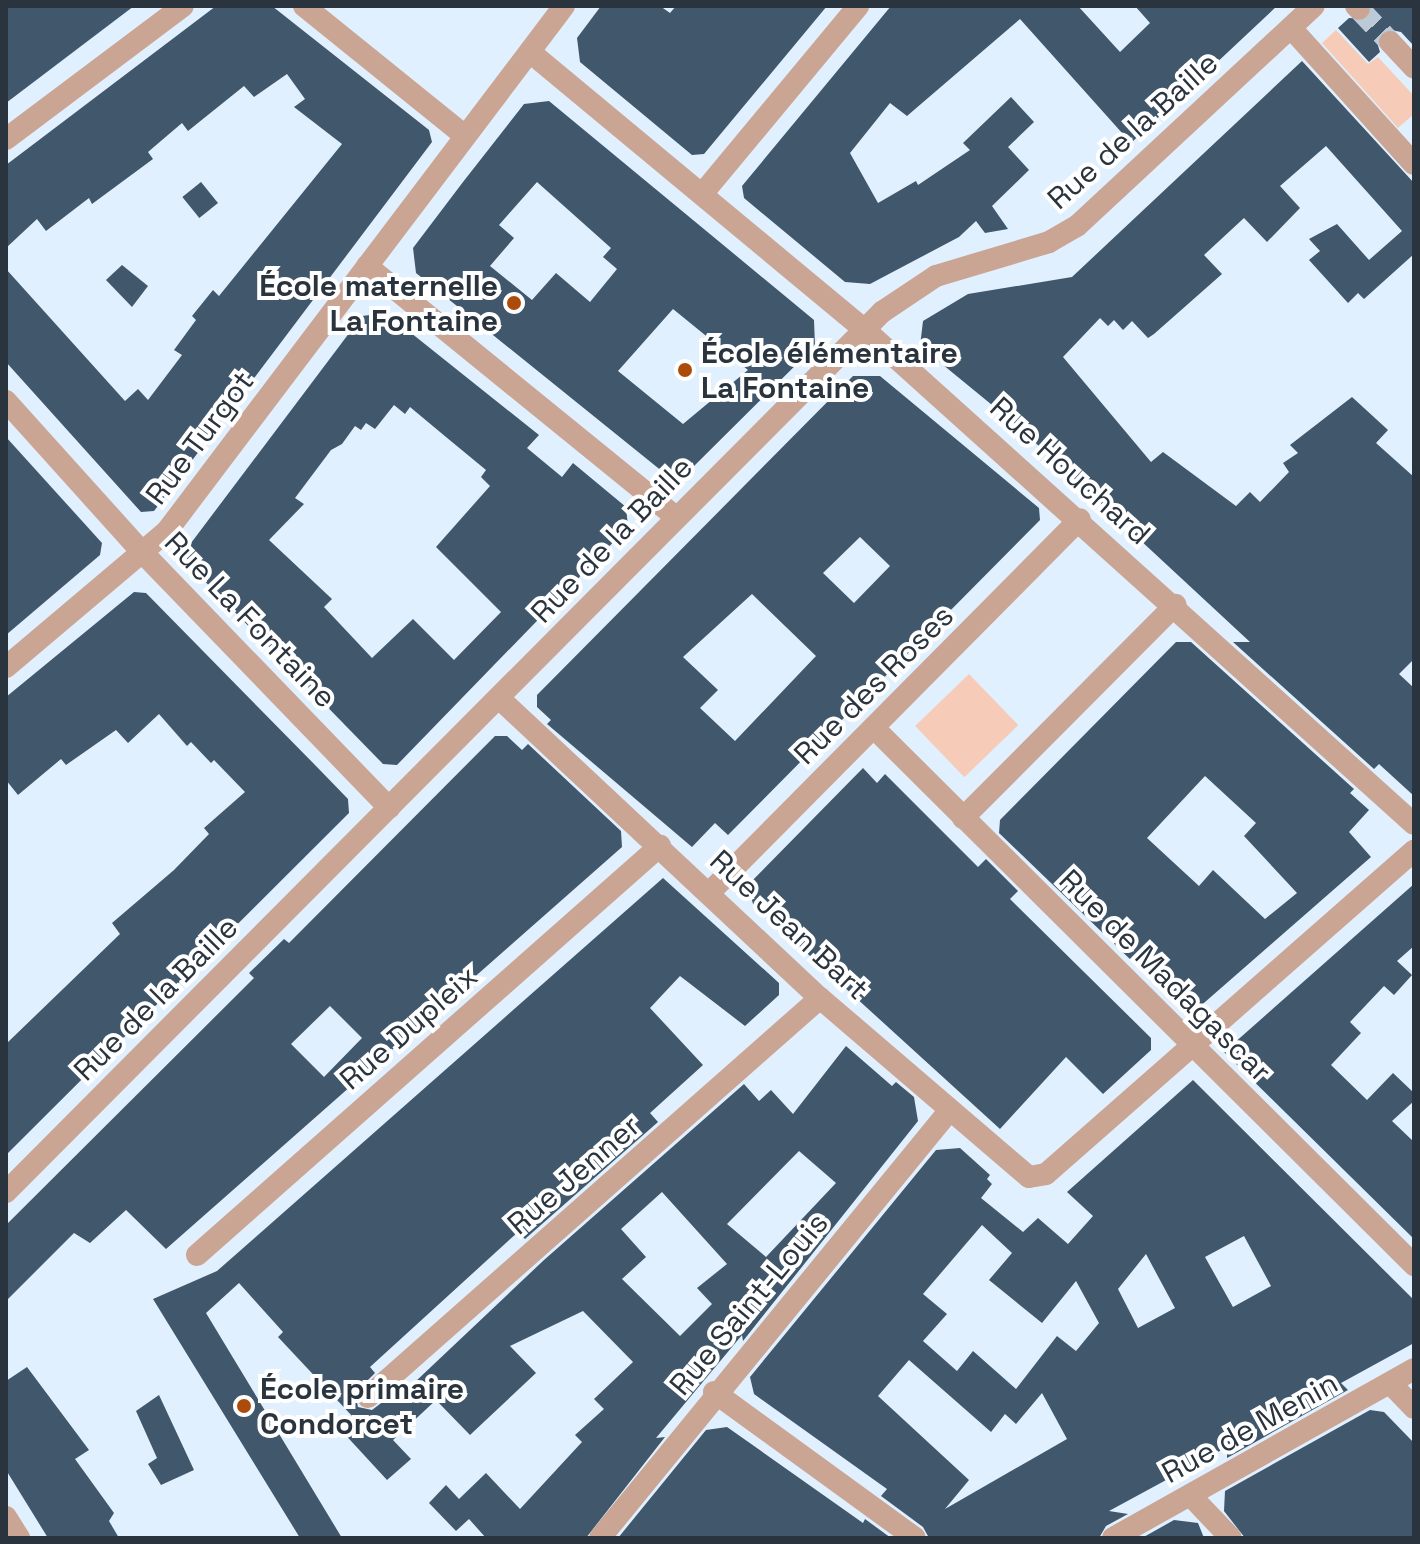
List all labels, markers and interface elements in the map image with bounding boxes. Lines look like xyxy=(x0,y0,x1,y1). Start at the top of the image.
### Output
street label: Rue de la Baille xyxy=(1040,45,1226,217)
place label: École maternelle La Fontaine xyxy=(259,268,498,338)
marker: École maternelle La Fontaine xyxy=(505,294,523,312)
place label: École élémentaire La Fontaine xyxy=(701,335,958,406)
marker: École élémentaire La Fontaine xyxy=(676,361,694,379)
street label: Rue Turgot xyxy=(138,364,262,512)
street label: Rue Houchard xyxy=(983,390,1157,552)
street label: Rue de la Baille xyxy=(524,450,700,630)
street label: Rue La Fontaine xyxy=(157,524,343,716)
street label: Rue des Roses xyxy=(787,598,961,772)
street label: Rue Jean Bart xyxy=(702,843,876,1007)
street label: Rue de Madagascar xyxy=(1051,862,1279,1090)
street label: Rue de la Baille xyxy=(67,910,245,1088)
street label: Rue Dupleix xyxy=(333,958,485,1098)
street label: Rue Jenner xyxy=(501,1108,647,1242)
street label: Rue Saint-Louis xyxy=(662,1205,836,1403)
street label: Rue de Menin xyxy=(1156,1365,1344,1491)
place label: École primaire Condorcet xyxy=(260,1371,464,1442)
marker: École primaire Condorcet xyxy=(235,1397,253,1415)

